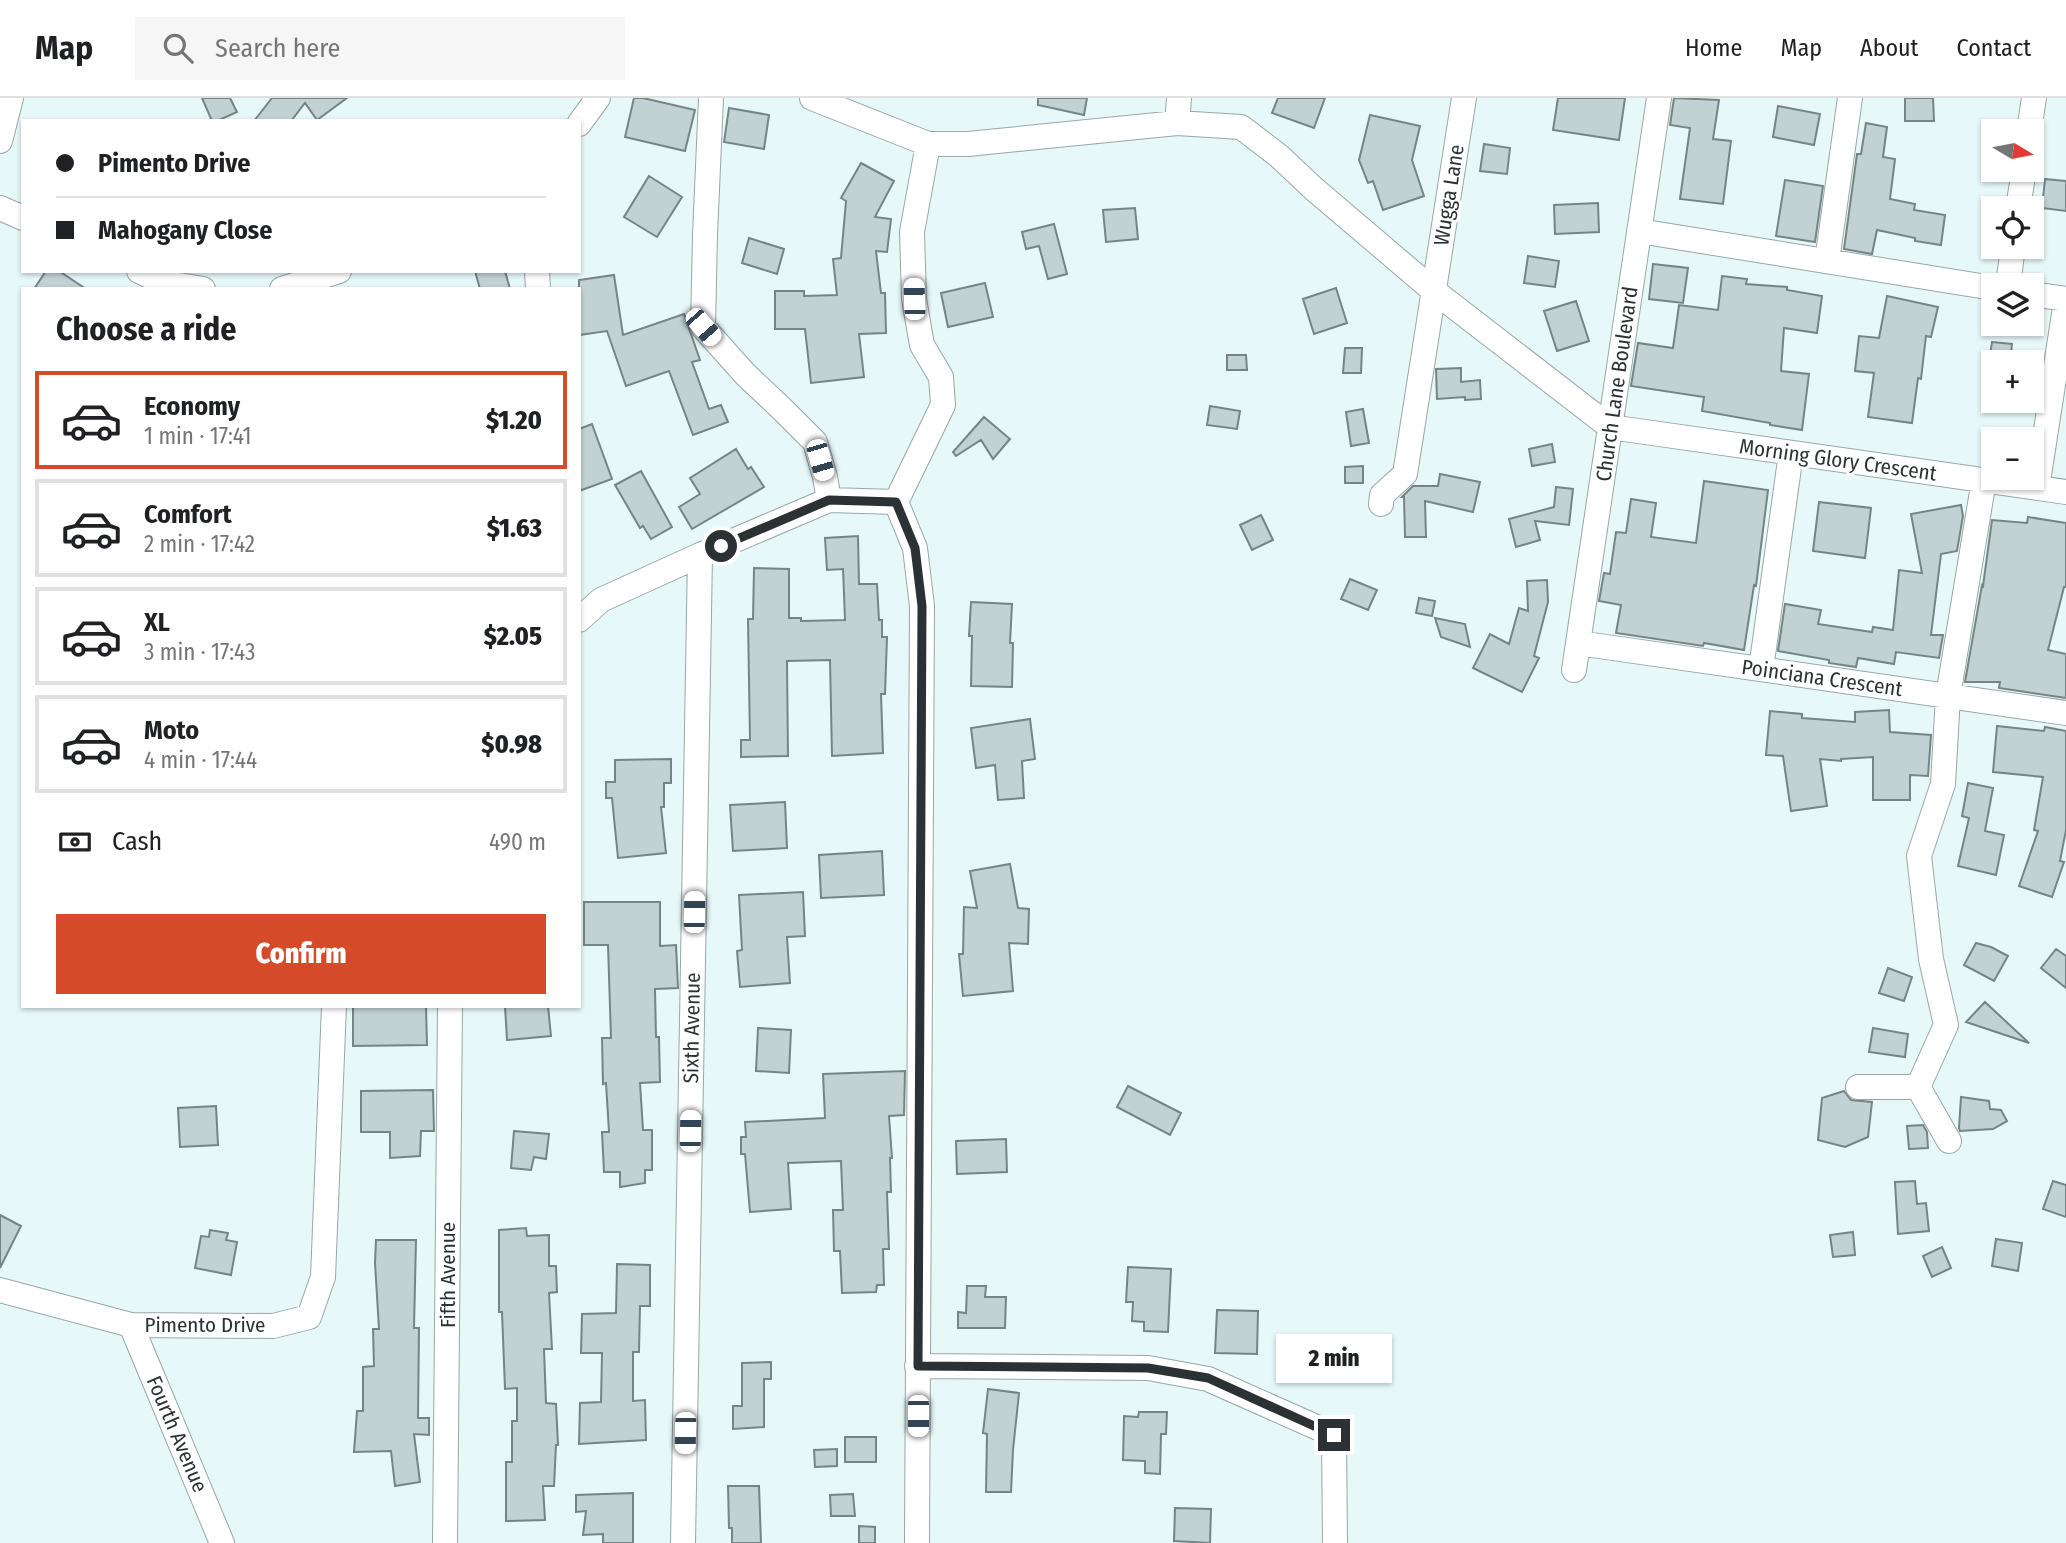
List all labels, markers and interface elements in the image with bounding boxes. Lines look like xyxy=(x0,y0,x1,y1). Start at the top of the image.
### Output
search box xyxy=(135,17,625,80)
text: Map xyxy=(35,28,93,68)
icon: search xyxy=(159,29,197,67)
text: Search here xyxy=(215,33,340,64)
text: Home xyxy=(1685,34,1742,62)
text: Map xyxy=(1780,34,1822,62)
text: About xyxy=(1860,34,1918,62)
text: Contact xyxy=(1956,34,2031,62)
north arrow xyxy=(1981,119,2044,182)
map controls xyxy=(1981,119,2044,490)
street label: Wugga Lane xyxy=(1428,143,1470,247)
text: Pimento Drive xyxy=(98,148,250,179)
button: locate xyxy=(1981,196,2044,259)
text: Mahogany Close xyxy=(98,215,272,246)
button: layers xyxy=(1981,273,2044,336)
car xyxy=(903,278,926,320)
street label: Church Lane Boulevard xyxy=(1590,285,1644,483)
car xyxy=(682,304,725,350)
text: Choose a ride xyxy=(56,310,237,348)
button: + xyxy=(1981,350,2044,413)
icon: car xyxy=(60,389,123,452)
text: Economy xyxy=(144,391,240,422)
text: $1.20 xyxy=(486,405,542,436)
text: 1 min · 17:41 xyxy=(144,422,252,450)
button: − xyxy=(1981,427,2044,490)
street label: Morning Glory Crescent xyxy=(1738,433,1938,487)
car xyxy=(805,437,836,483)
icon: car xyxy=(60,497,123,560)
text: Comfort xyxy=(144,499,232,530)
text: $1.63 xyxy=(487,513,542,544)
text: 2 min · 17:42 xyxy=(144,530,255,558)
route start xyxy=(705,530,737,562)
icon: car xyxy=(60,605,123,668)
text: XL xyxy=(144,607,170,638)
text: $2.05 xyxy=(484,621,542,652)
text: 3 min · 17:43 xyxy=(144,638,255,666)
street label: Poinciana Crescent xyxy=(1740,654,1904,702)
icon: car xyxy=(60,713,123,776)
text: Moto xyxy=(144,715,199,746)
text: $0.98 xyxy=(481,729,542,760)
text: 4 min · 17:44 xyxy=(144,746,257,774)
icon: cash xyxy=(56,823,94,861)
text: Cash xyxy=(112,826,162,857)
text: 490 m xyxy=(489,828,546,856)
car xyxy=(684,891,705,933)
button: Confirm xyxy=(56,914,546,994)
street label: Sixth Avenue xyxy=(678,972,706,1084)
car xyxy=(680,1110,701,1152)
street label: Fifth Avenue xyxy=(435,1222,461,1328)
street label: Pimento Drive xyxy=(145,1312,265,1338)
callout: 2 min xyxy=(1276,1334,1392,1382)
text: 2 min xyxy=(1309,1344,1359,1372)
street label: Fourth Avenue xyxy=(141,1372,213,1496)
car xyxy=(908,1395,929,1437)
car xyxy=(675,1412,696,1454)
route end xyxy=(1318,1419,1350,1451)

